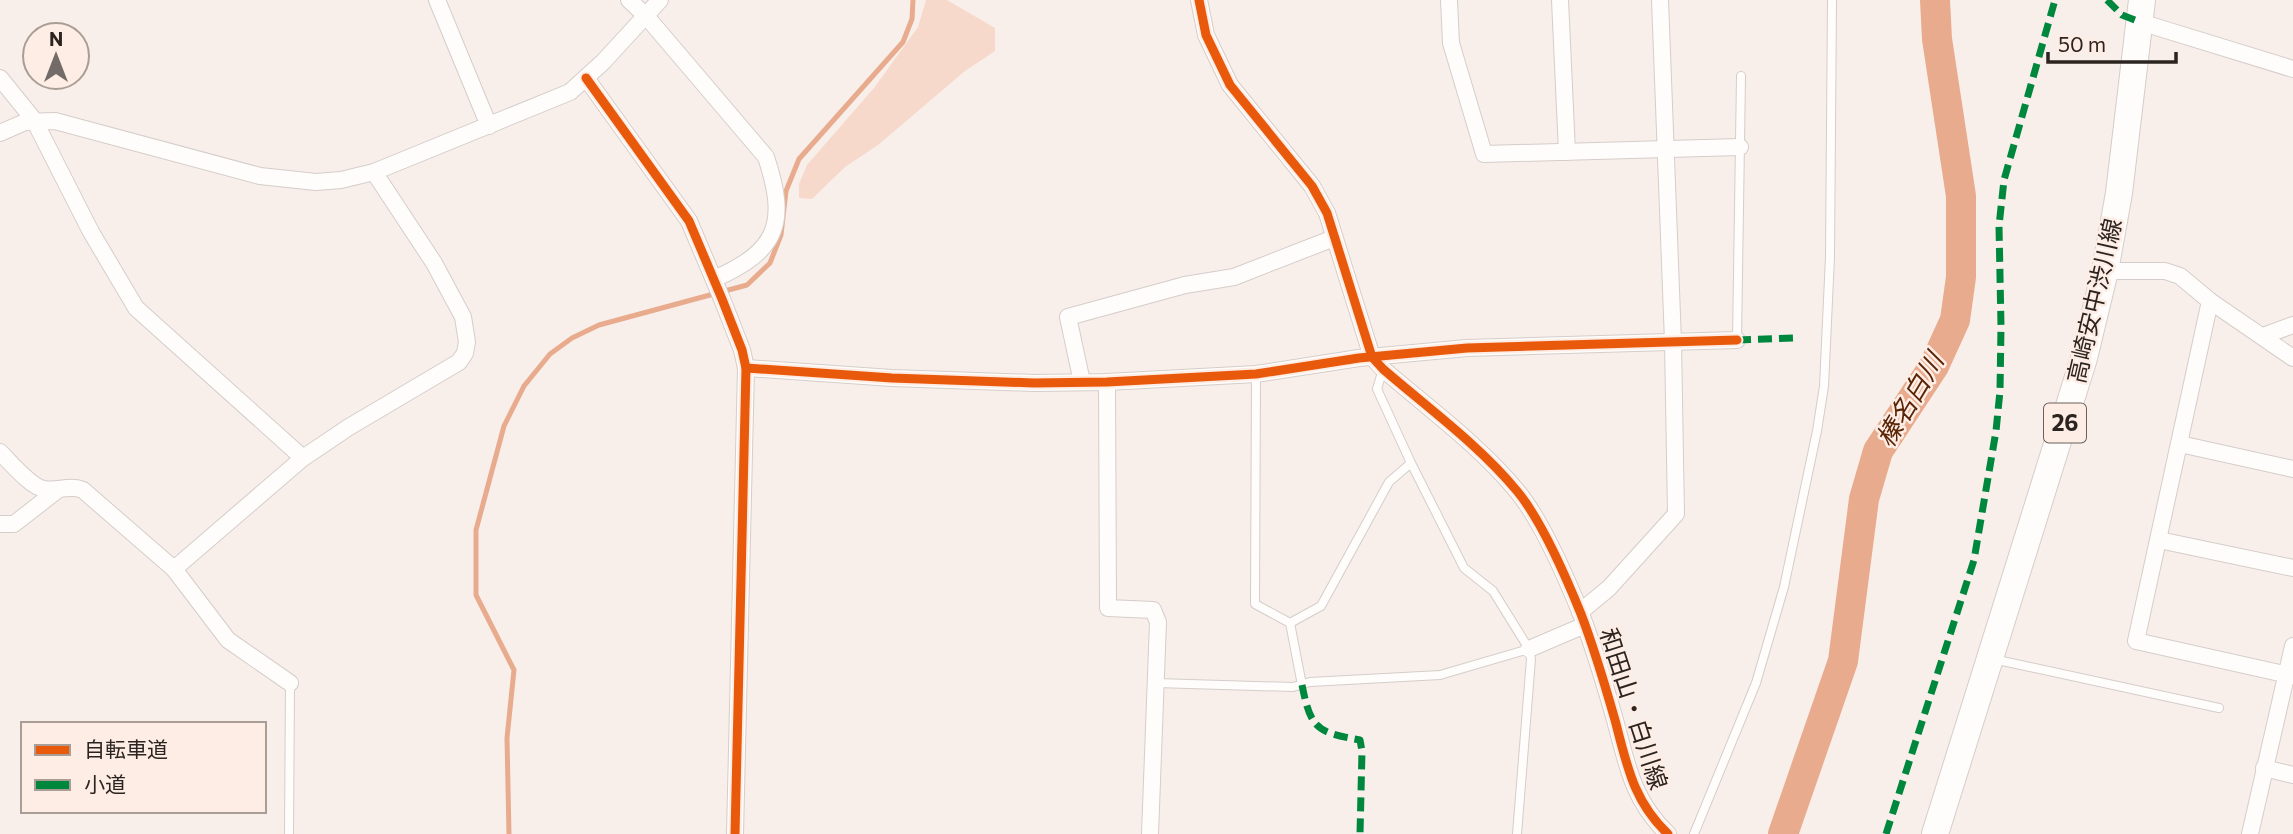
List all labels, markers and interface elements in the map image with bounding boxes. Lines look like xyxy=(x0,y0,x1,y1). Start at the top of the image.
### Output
north arrow xyxy=(21,21,91,91)
scale bar xyxy=(2048,21,2176,65)
text: N xyxy=(49,27,63,50)
text: 50 m xyxy=(2058,31,2106,56)
street label: 高崎安中渋川線 xyxy=(2061,216,2127,386)
water label: 榛名白川 xyxy=(1869,344,1950,452)
road number: 26 xyxy=(2044,404,2086,442)
street label: 和田山・白川線 xyxy=(1595,624,1674,793)
legend xyxy=(21,722,266,813)
text: 自転車道 xyxy=(84,736,168,761)
text: 小道 xyxy=(84,771,126,796)

